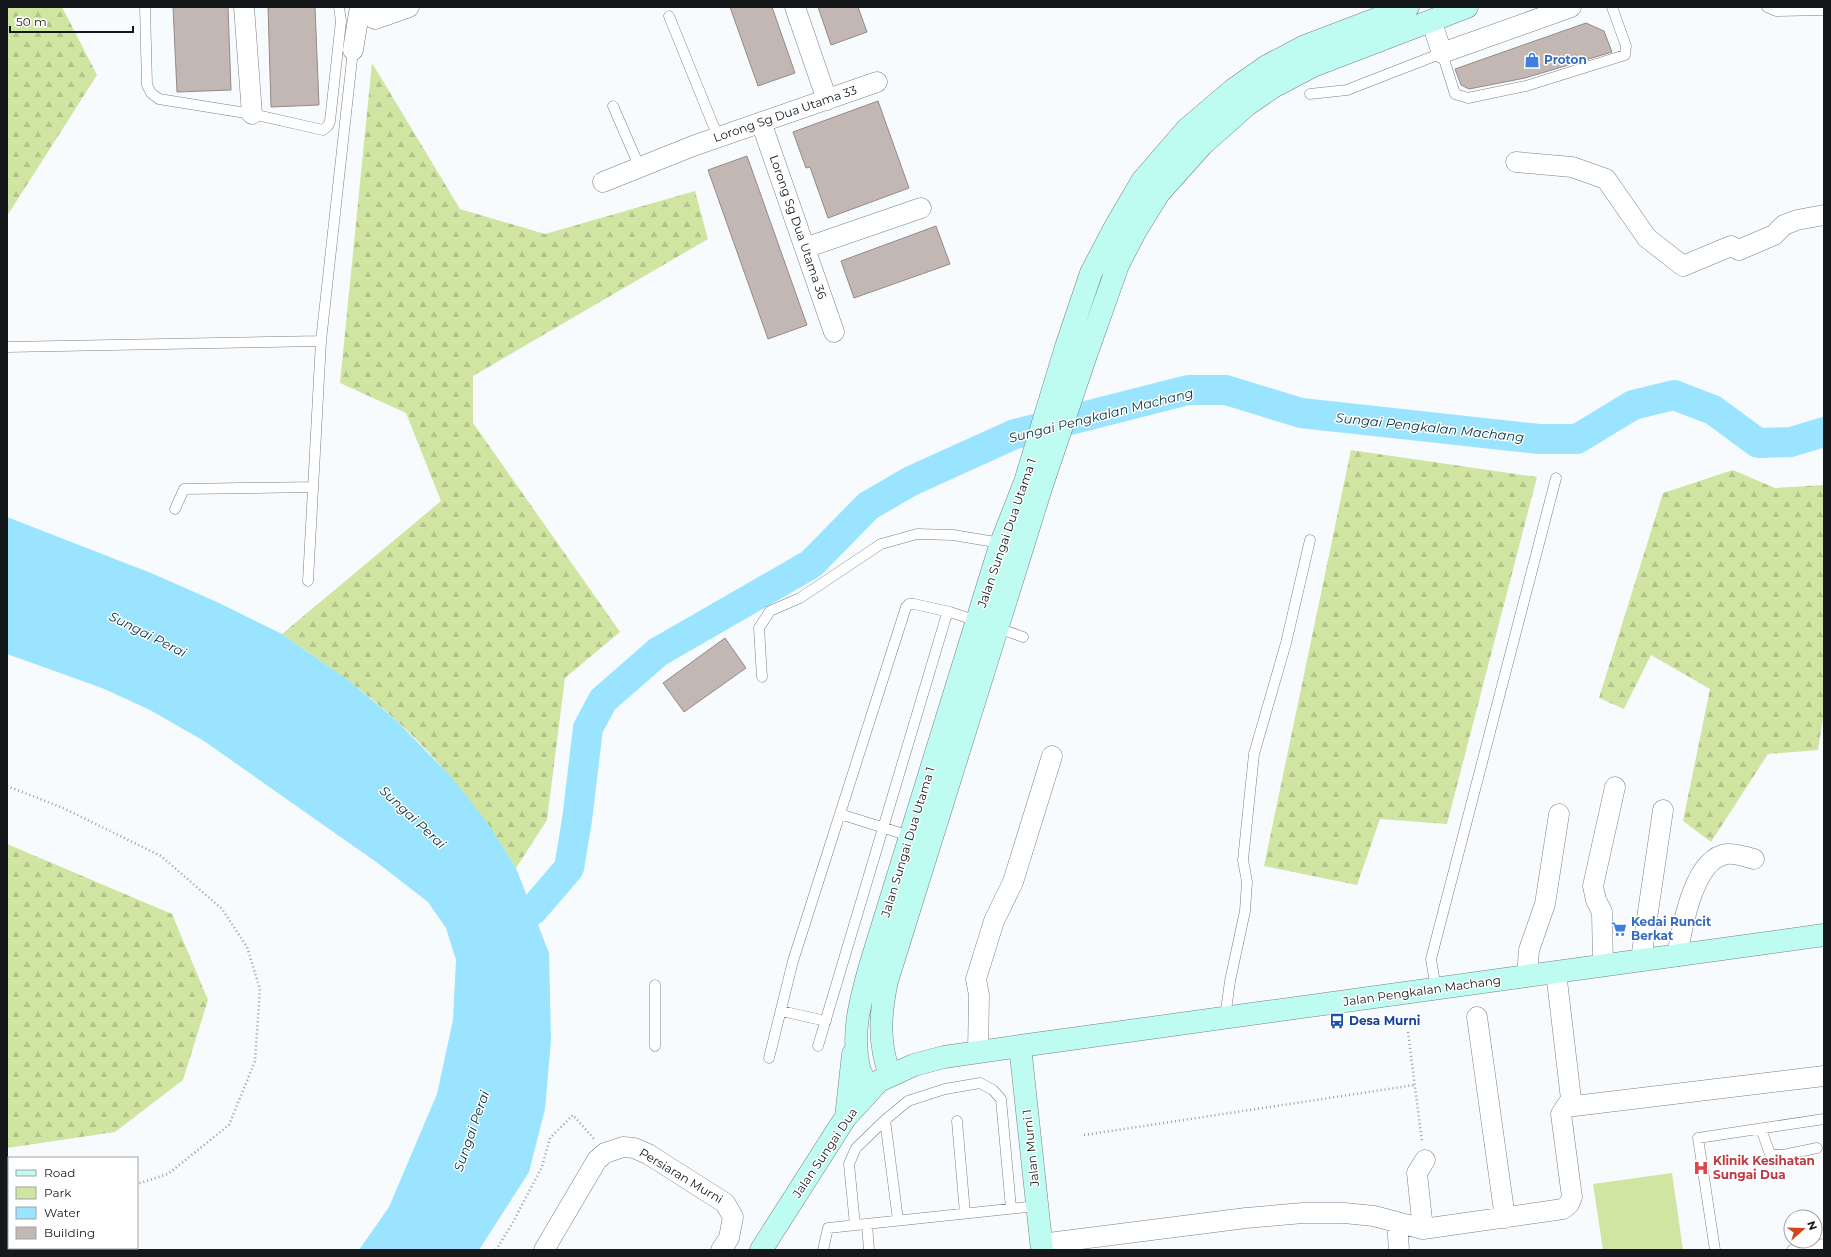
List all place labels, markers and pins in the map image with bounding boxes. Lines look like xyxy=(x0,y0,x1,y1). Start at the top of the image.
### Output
shop icon: Proton xyxy=(1523,51,1541,69)
place label: Proton xyxy=(1544,52,1587,67)
place label: Kedai Runcit Berkat xyxy=(1631,914,1712,943)
supermarket icon: Kedai Runcit Berkat xyxy=(1610,920,1628,938)
bus stop icon: Desa Murni xyxy=(1328,1012,1346,1030)
place label: Desa Murni xyxy=(1349,1013,1420,1028)
place label: Klinik Kesihatan Sungai Dua xyxy=(1713,1153,1815,1182)
hospital icon: Klinik Kesihatan Sungai Dua xyxy=(1692,1159,1710,1177)

